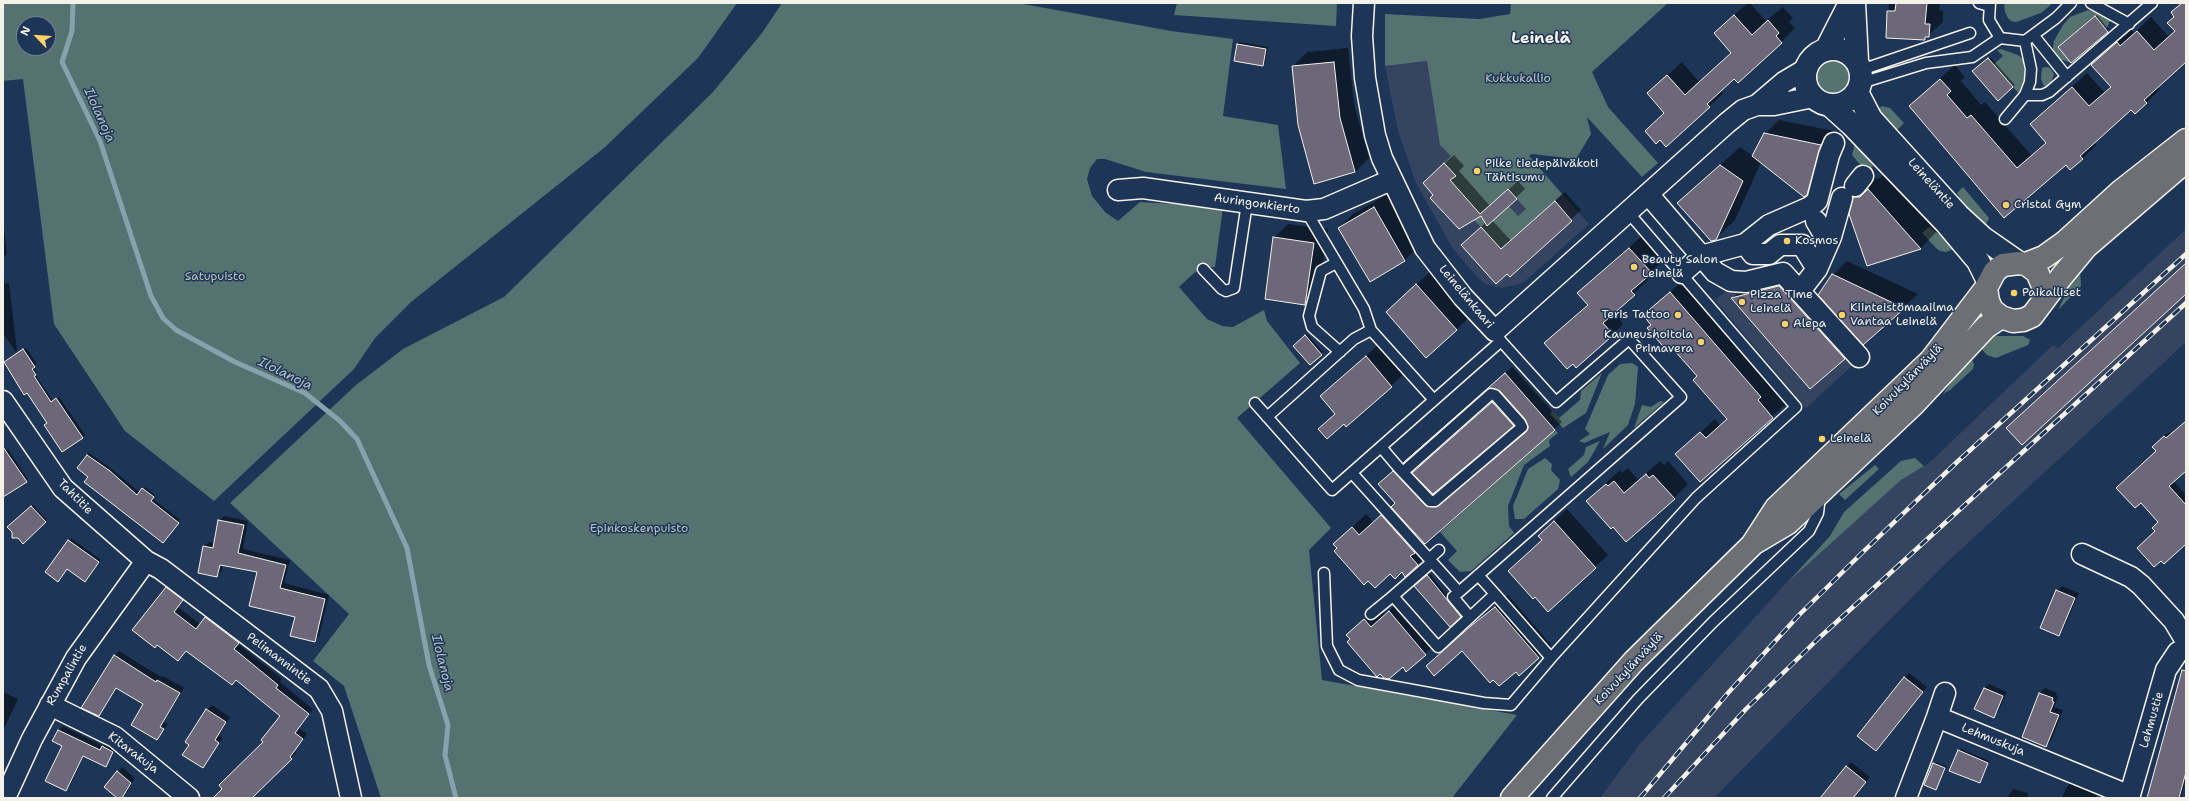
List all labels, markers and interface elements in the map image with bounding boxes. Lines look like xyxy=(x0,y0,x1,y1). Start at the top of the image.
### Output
north arrow xyxy=(16,16,56,56)
text: N xyxy=(17,24,34,38)
district label: Leinelä xyxy=(1511,29,1571,49)
park label: Kukkukallio xyxy=(1485,72,1551,86)
water label: Ilolanoja xyxy=(80,85,118,145)
street label: Leineläntie xyxy=(1904,156,1958,212)
place label: Pilke tiedepäiväkoti Tähtisumu xyxy=(1485,157,1598,185)
marker: Pilke tiedepäiväkoti Tähtisumu xyxy=(1472,166,1482,176)
street label: Auringonkierto xyxy=(1213,191,1301,217)
place label: Cristal Gym xyxy=(2014,198,2081,212)
marker: Cristal Gym xyxy=(2001,200,2011,210)
place label: Kosmos xyxy=(1795,234,1838,248)
marker: Kosmos xyxy=(1782,236,1792,246)
place label: Beauty Salon Leinelä xyxy=(1642,253,1718,281)
street label: Leinelänkaari xyxy=(1435,262,1497,332)
marker: Beauty Salon Leinelä xyxy=(1629,262,1639,272)
park label: Satupuisto xyxy=(185,270,245,284)
place label: Paikalliset xyxy=(2022,286,2081,300)
place label: Pizza Time Leinelä xyxy=(1750,288,1813,316)
marker: Paikalliset xyxy=(2009,288,2019,298)
marker: Pizza Time Leinelä xyxy=(1737,297,1747,307)
place label: Kiinteistömaailma Vantaa Leinelä xyxy=(1850,301,1954,329)
place label: Teris Tattoo xyxy=(1601,308,1670,322)
marker: Teris Tattoo xyxy=(1673,310,1683,320)
marker: Kiinteistömaailma Vantaa Leinelä xyxy=(1837,310,1847,320)
place label: Alepa xyxy=(1793,317,1826,331)
marker: Alepa xyxy=(1780,319,1790,329)
place label: Kauneushoitola Primavera xyxy=(1604,328,1693,356)
marker: Kauneushoitola Primavera xyxy=(1696,337,1706,347)
street label: Koivukylänväylä xyxy=(1870,341,1946,419)
water label: Ilolanoja xyxy=(255,354,315,394)
place label: Leinelä xyxy=(1830,432,1871,446)
marker: Leinelä xyxy=(1817,434,1827,444)
street label: Tahtitie xyxy=(54,476,96,518)
park label: Epinkoskenpuisto xyxy=(590,522,688,536)
street label: Pelimannintie xyxy=(244,630,314,688)
street label: Koivukylänväylä xyxy=(1592,630,1666,708)
water label: Ilolanoja xyxy=(427,633,457,693)
street label: Rumpalintie xyxy=(44,642,90,708)
street label: Lehmustie xyxy=(2137,690,2167,750)
street label: Lehmuskuja xyxy=(1959,721,2027,759)
street label: Kitarakuja xyxy=(105,729,161,777)

